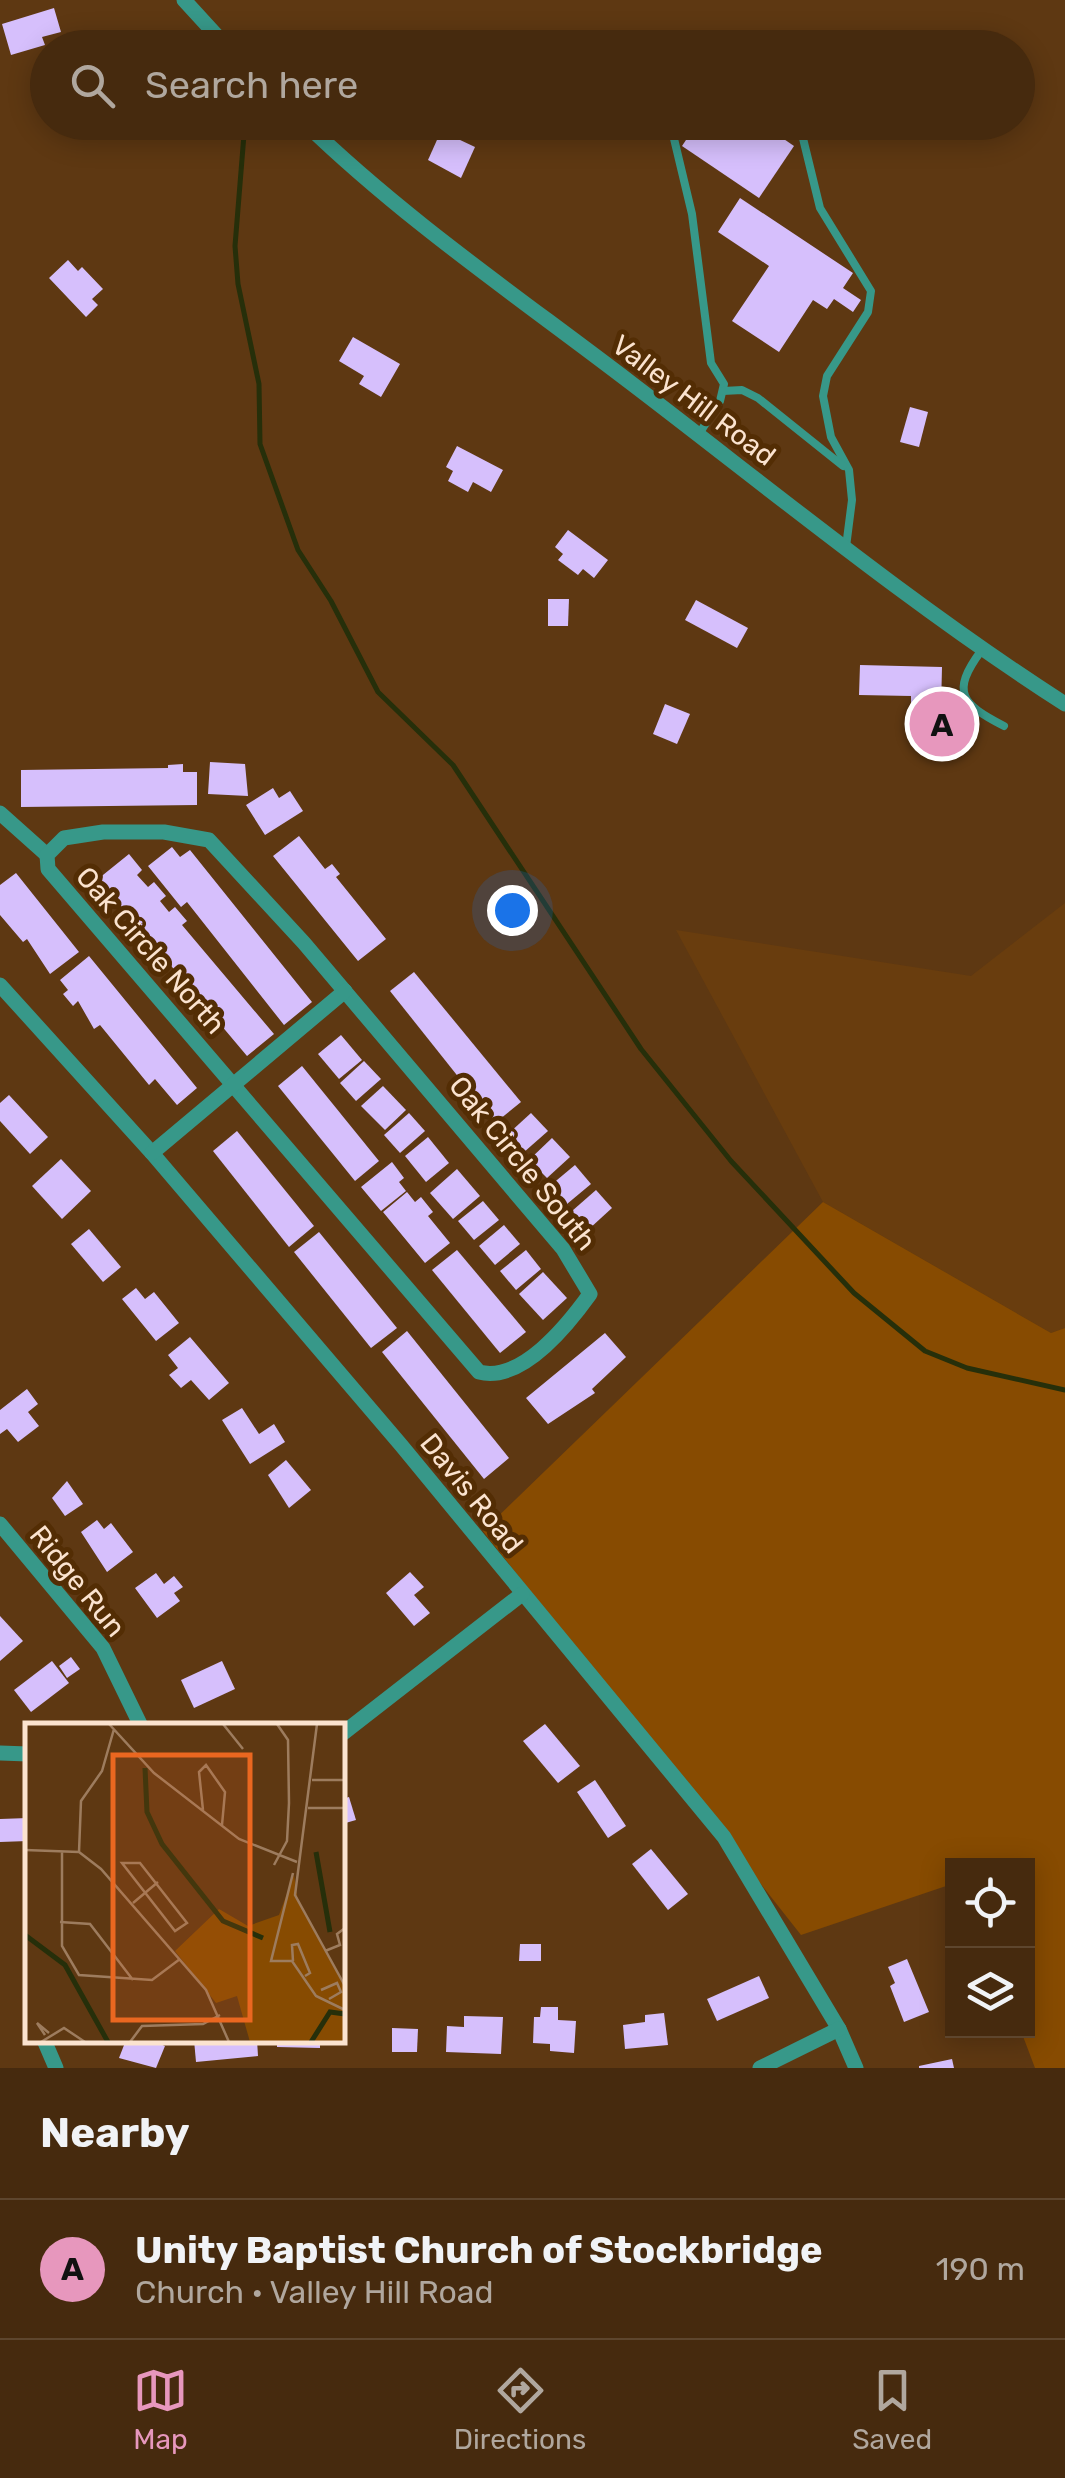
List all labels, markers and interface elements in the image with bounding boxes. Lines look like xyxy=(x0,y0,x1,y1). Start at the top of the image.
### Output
search box xyxy=(30,30,1035,140)
icon: search xyxy=(65,58,120,113)
text: Search here xyxy=(145,62,358,108)
street label: Valley Hill Road xyxy=(605,328,782,473)
pin: A xyxy=(910,686,974,762)
street label: Oak Circle North xyxy=(69,860,232,1040)
your location xyxy=(487,885,538,936)
street label: Oak Circle South xyxy=(442,1070,603,1257)
street label: Davis Road xyxy=(413,1427,530,1560)
street label: Ridge Run xyxy=(23,1519,132,1643)
inset map xyxy=(25,1723,345,2043)
map controls xyxy=(945,1858,1035,2038)
button: locate xyxy=(945,1858,1035,1948)
button: layers xyxy=(945,1948,1035,2038)
text: Nearby xyxy=(40,2108,190,2158)
text: Unity Baptist Church of Stockbridge xyxy=(135,2227,823,2273)
text: A xyxy=(61,2250,84,2288)
text: 190 m xyxy=(936,2250,1025,2288)
text: Church · Valley Hill Road xyxy=(135,2273,494,2311)
tab: Map xyxy=(133,2363,188,2456)
tab: Directions xyxy=(454,2363,586,2456)
tab: Saved xyxy=(852,2363,932,2456)

